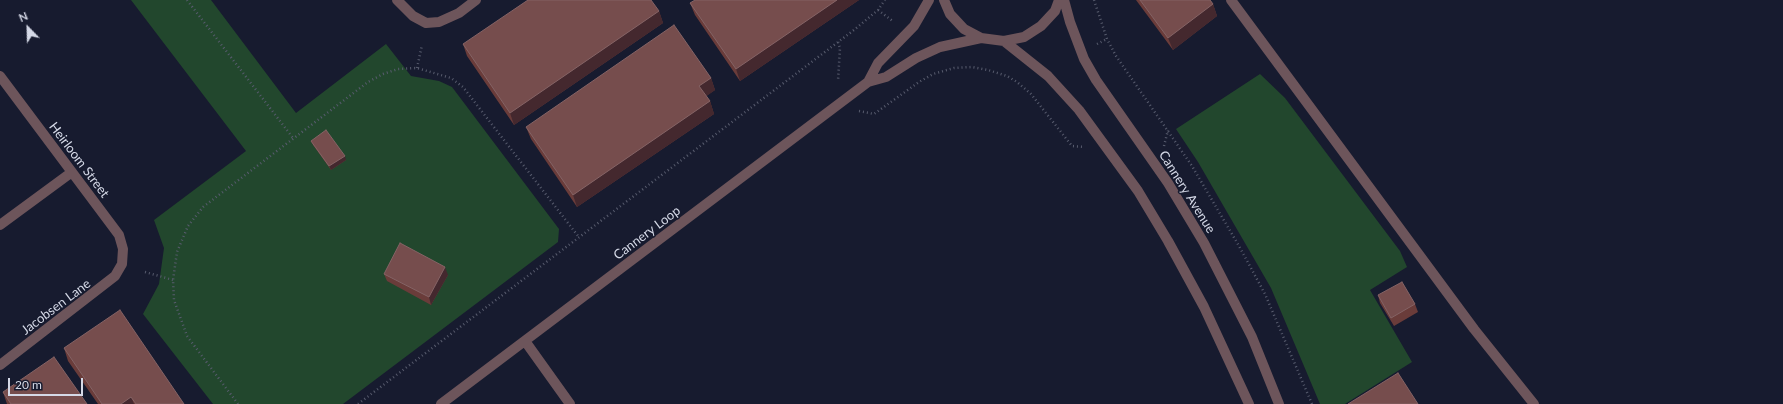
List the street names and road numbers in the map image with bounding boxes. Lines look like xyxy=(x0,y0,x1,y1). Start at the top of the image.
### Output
street label: Heirloom Street xyxy=(46,119,112,201)
street label: Cannery Avenue xyxy=(1155,148,1219,236)
street label: Cannery Loop xyxy=(611,203,683,263)
street label: Jacobsen Lane xyxy=(18,276,94,338)

